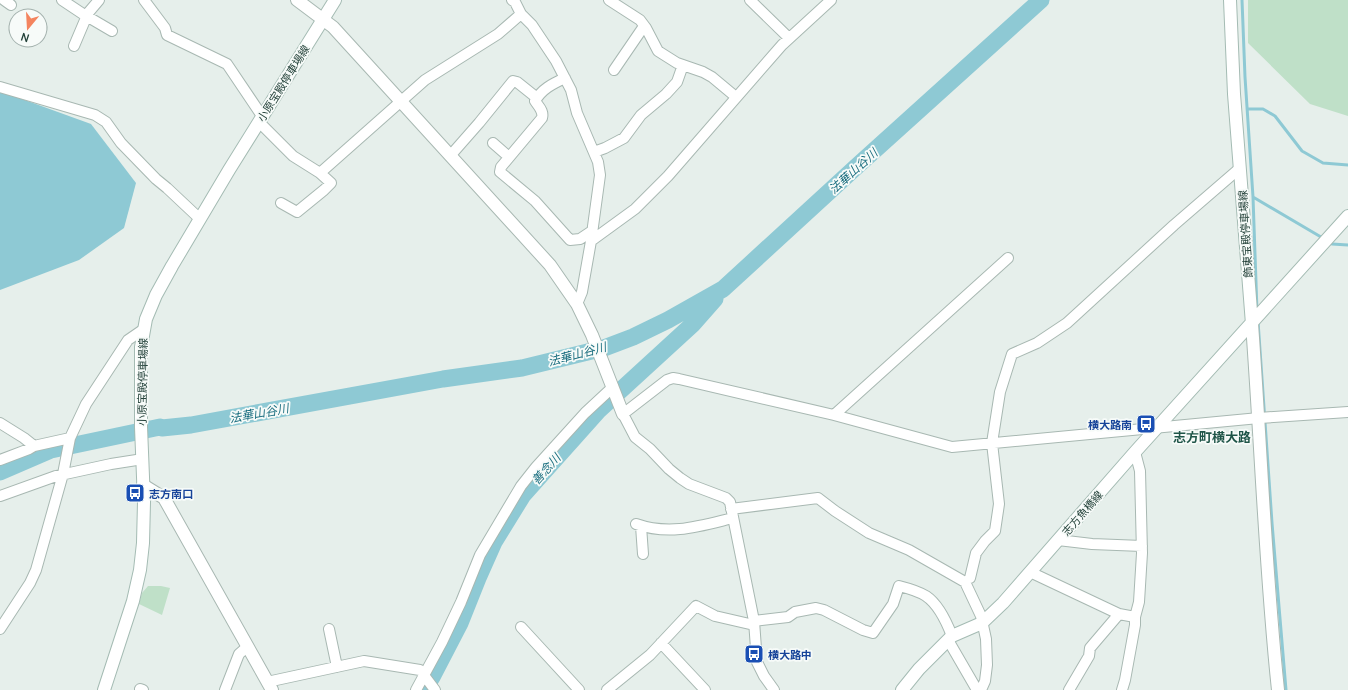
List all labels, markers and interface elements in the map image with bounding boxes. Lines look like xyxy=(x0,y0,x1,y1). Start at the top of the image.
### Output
north arrow xyxy=(8,8,48,48)
text: N xyxy=(19,30,31,46)
street label: 小原宝殿停車場線 xyxy=(253,42,313,124)
water label: 法華山谷川 xyxy=(825,143,882,197)
street label: 飾東宝殿停車場線 xyxy=(1234,190,1256,278)
street label: 小原宝殿停車場線 xyxy=(134,338,150,426)
water label: 法華山谷川 xyxy=(546,338,610,370)
water label: 法華山谷川 xyxy=(228,399,292,427)
bus stop icon: 横大路南 xyxy=(1135,413,1157,435)
place label: 横大路南 xyxy=(1088,417,1132,432)
district label: 志方町横大路 xyxy=(1173,428,1251,446)
water label: 善念川 xyxy=(528,448,566,488)
bus stop icon: 志方南口 xyxy=(124,482,146,504)
place label: 志方南口 xyxy=(149,486,193,501)
street label: 志方魚橋線 xyxy=(1058,487,1106,539)
bus stop icon: 横大路中 xyxy=(743,643,765,665)
place label: 横大路中 xyxy=(768,647,812,662)

